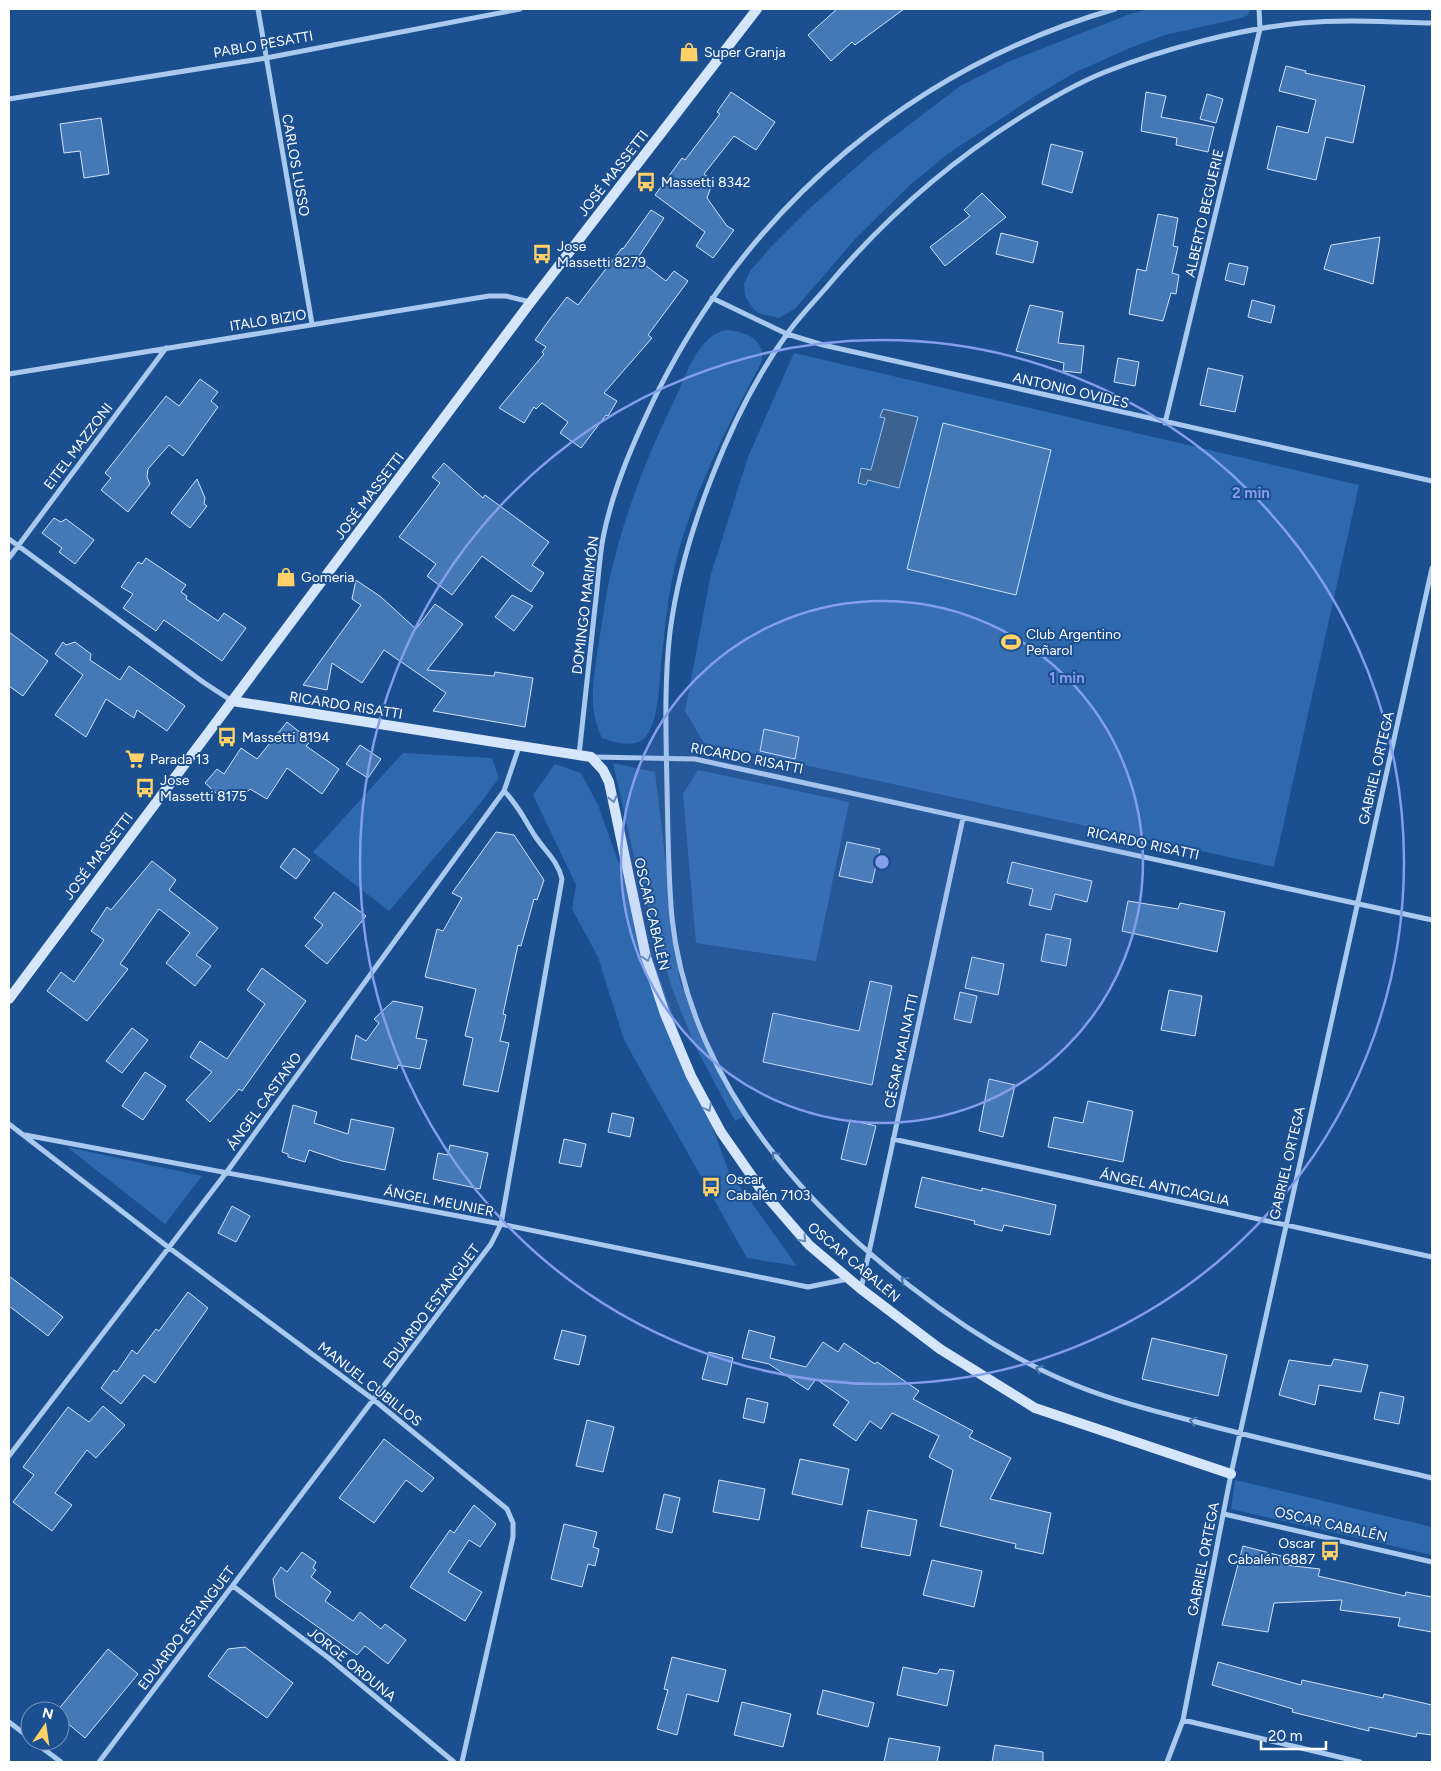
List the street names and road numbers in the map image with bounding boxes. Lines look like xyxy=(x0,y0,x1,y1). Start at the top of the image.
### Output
street label: PABLO PESATTI xyxy=(212,27,314,62)
street label: CARLOS LUSSO xyxy=(278,113,313,218)
street label: JOSÉ MASSETTI xyxy=(575,127,652,220)
street label: ALBERTO BEGUERIE xyxy=(1181,147,1227,279)
street label: ITALO BIZIO xyxy=(229,306,308,335)
street label: ANTONIO OVIDES xyxy=(1011,369,1131,412)
street label: EITEL MAZZONI xyxy=(40,400,116,493)
street label: JOSÉ MASSETTI xyxy=(331,449,408,543)
street label: DOMINGO MARIMÓN xyxy=(569,535,602,675)
street label: RICARDO RISATTI xyxy=(288,688,404,723)
street label: GABRIEL ORTEGA xyxy=(1355,709,1398,826)
street label: RICARDO RISATTI xyxy=(689,739,805,778)
street label: JOSÉ MASSETTI xyxy=(60,809,137,903)
street label: RICARDO RISATTI xyxy=(1085,823,1201,864)
street label: OSCAR CABALÉN xyxy=(630,856,673,972)
street label: CÉSAR MALNATTI xyxy=(881,992,922,1110)
street label: ÁNGEL CASTAÑO xyxy=(223,1049,305,1153)
street label: GABRIEL ORTEGA xyxy=(1266,1104,1309,1221)
street label: ÁNGEL ANTICAGLIA xyxy=(1098,1165,1232,1210)
street label: ÁNGEL MEUNIER xyxy=(382,1182,496,1221)
street label: OSCAR CABALÉN xyxy=(804,1219,903,1306)
street label: EDUARDO ESTANGUET xyxy=(379,1241,484,1372)
street label: MANUEL CUBILLOS xyxy=(314,1339,425,1430)
street label: GABRIEL ORTEGA xyxy=(1184,1500,1223,1618)
street label: OSCAR CABALÉN xyxy=(1273,1503,1389,1546)
street label: EDUARDO ESTANGUET xyxy=(134,1563,239,1694)
street label: JORGE ORDUNA xyxy=(304,1624,400,1706)

